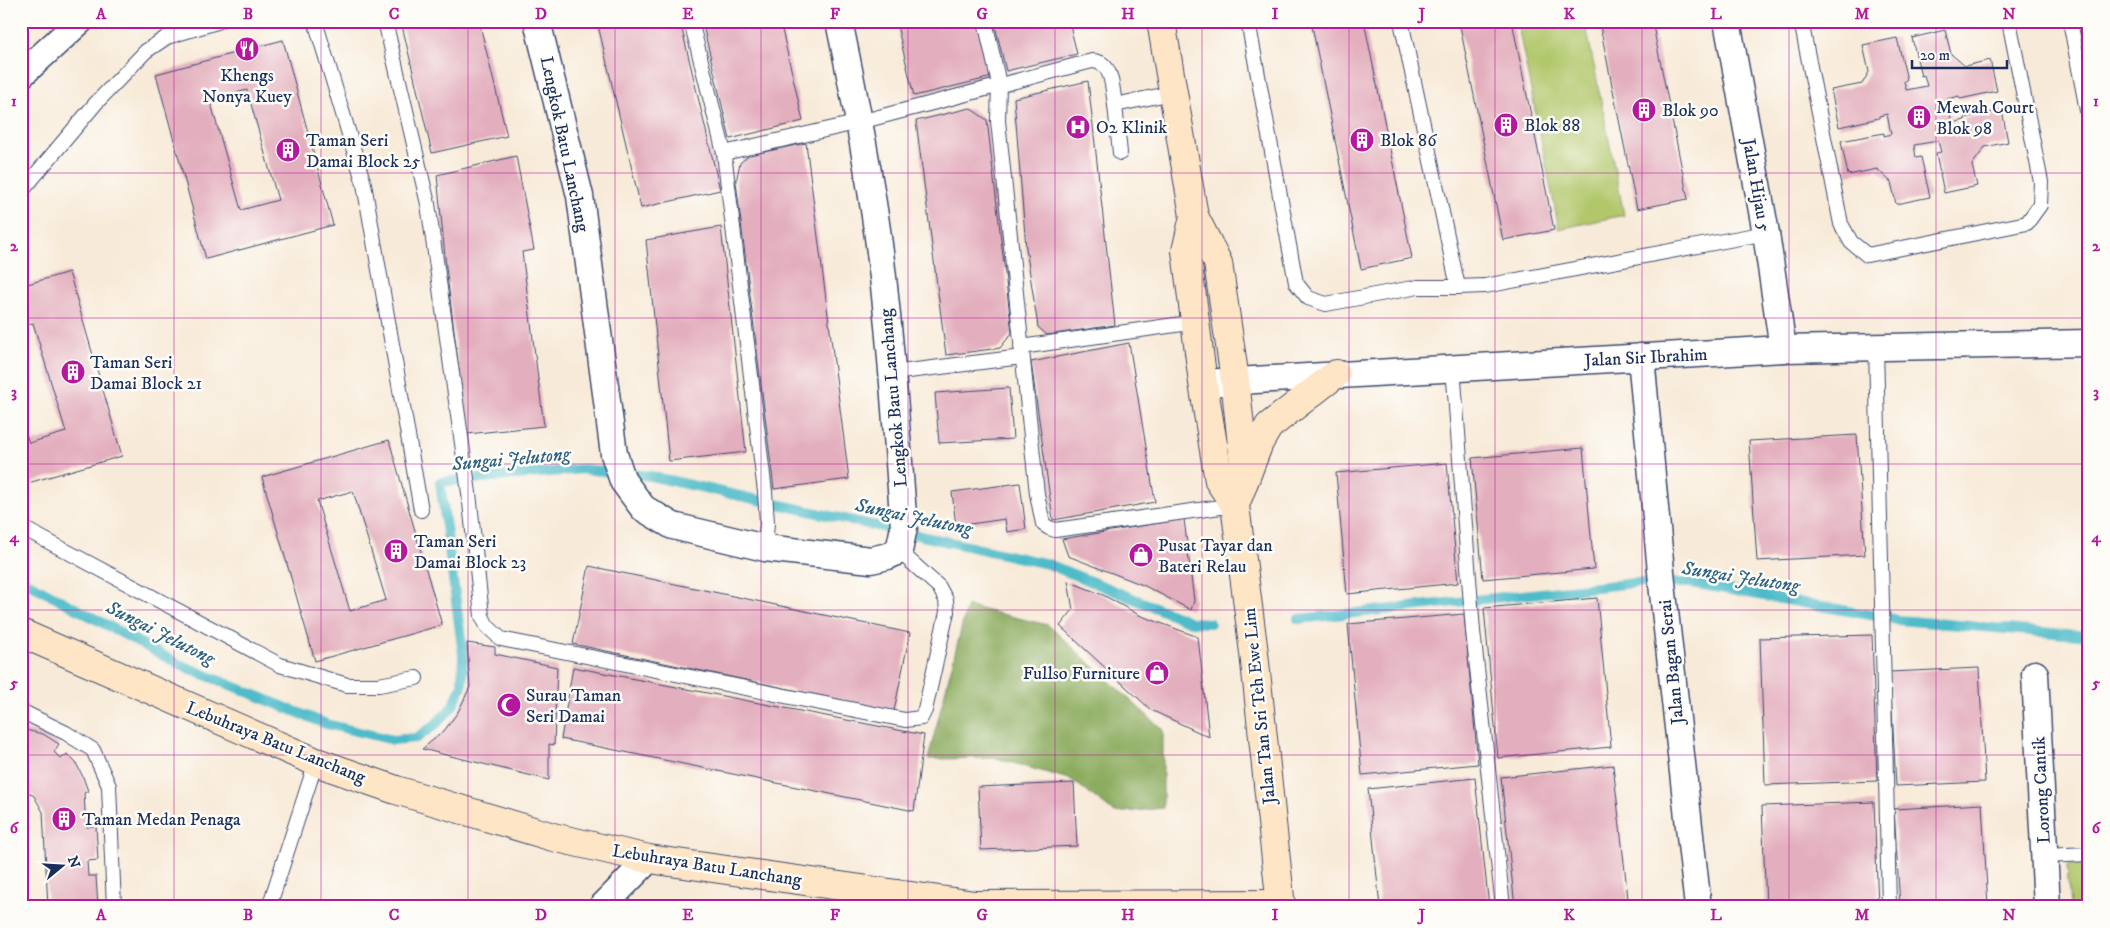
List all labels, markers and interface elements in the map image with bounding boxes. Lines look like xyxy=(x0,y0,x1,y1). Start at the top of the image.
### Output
text: A xyxy=(95,4,107,24)
text: B xyxy=(243,4,253,24)
text: C xyxy=(389,4,399,24)
text: D xyxy=(535,4,547,24)
text: E xyxy=(682,4,694,24)
text: F xyxy=(830,4,840,24)
text: G xyxy=(976,4,988,24)
text: H xyxy=(1121,4,1135,24)
text: I xyxy=(1272,4,1279,24)
text: J xyxy=(1417,4,1426,24)
text: K xyxy=(1563,4,1575,24)
text: L xyxy=(1710,4,1722,24)
text: M xyxy=(1855,4,1870,24)
text: N xyxy=(2002,4,2016,24)
restaurant icon: Khengs Nonya Kuey xyxy=(234,36,260,62)
scale bar xyxy=(1912,38,2008,70)
text: 20 m xyxy=(1920,46,1950,65)
street label: Lengkok Batu Lanchang xyxy=(535,54,593,234)
place label: Khengs Nonya Kuey xyxy=(202,65,292,108)
text: 1 xyxy=(11,91,17,111)
text: 1 xyxy=(2093,91,2099,111)
building icon: Blok 90 xyxy=(1631,97,1657,123)
place label: Mewah Court Blok 98 xyxy=(1936,97,2034,140)
place label: Blok 90 xyxy=(1662,100,1719,122)
building icon: Mewah Court Blok 98 xyxy=(1906,104,1932,130)
building icon: Blok 88 xyxy=(1493,112,1519,138)
hospital icon: O2 Klinik xyxy=(1065,114,1091,140)
place label: Blok 88 xyxy=(1524,115,1580,137)
place label: O2 Klinik xyxy=(1096,117,1167,139)
building icon: Blok 86 xyxy=(1349,127,1375,153)
place label: Taman Seri Damai Block 25 xyxy=(306,130,420,173)
place label: Blok 86 xyxy=(1380,130,1437,152)
street label: Jalan Hijau 5 xyxy=(1737,135,1775,233)
building icon: Taman Seri Damai Block 25 xyxy=(275,137,301,163)
text: 2 xyxy=(10,236,19,256)
text: 2 xyxy=(2092,236,2101,256)
street label: Lengkok Batu Lanchang xyxy=(875,307,913,488)
street label: Jalan Sir Ibrahim xyxy=(1582,344,1708,372)
place label: Taman Seri Damai Block 21 xyxy=(90,352,202,395)
building icon: Taman Seri Damai Block 21 xyxy=(60,359,86,385)
text: 3 xyxy=(11,382,17,402)
text: 3 xyxy=(2093,382,2099,402)
water label: Sungai Jelutong xyxy=(450,443,572,476)
water label: Sungai Jelutong xyxy=(852,494,975,541)
text: 4 xyxy=(8,527,19,547)
text: 4 xyxy=(2090,527,2101,547)
place label: Taman Seri Damai Block 23 xyxy=(414,531,526,574)
place label: Pusat Tayar dan Bateri Relau xyxy=(1158,535,1273,578)
building icon: Taman Seri Damai Block 23 xyxy=(383,538,409,564)
shop icon: Pusat Tayar dan Bateri Relau xyxy=(1128,542,1154,568)
water label: Sungai Jelutong xyxy=(1679,557,1802,598)
water label: Sungai Jelutong xyxy=(101,596,219,671)
street label: Jalan Bagan Serai xyxy=(1655,598,1690,727)
street label: Jalan Tan Sri Teh Ewe Lim xyxy=(1239,607,1281,807)
shop icon: Fullso Furniture xyxy=(1144,660,1170,686)
place label: Fullso Furniture xyxy=(1023,663,1140,685)
text: 5 xyxy=(9,673,18,693)
text: 5 xyxy=(2091,673,2100,693)
place label: Surau Taman Seri Damai xyxy=(526,685,622,728)
mosque icon: Surau Taman Seri Damai xyxy=(496,692,522,718)
street label: Lebuhraya Batu Lanchang xyxy=(183,697,369,789)
street label: Lorong Cantik xyxy=(2028,736,2056,844)
building icon: Taman Medan Penaga xyxy=(51,806,77,832)
place label: Taman Medan Penaga xyxy=(82,809,241,831)
text: 6 xyxy=(10,818,20,838)
text: 6 xyxy=(2092,818,2102,838)
north arrow xyxy=(38,840,88,890)
street label: Lebuhraya Batu Lanchang xyxy=(610,840,803,892)
text: N xyxy=(63,854,84,871)
text: A xyxy=(95,905,107,925)
text: B xyxy=(243,905,253,925)
text: C xyxy=(389,905,399,925)
text: D xyxy=(535,905,547,925)
text: E xyxy=(682,905,694,925)
text: F xyxy=(830,905,840,925)
text: G xyxy=(976,905,988,925)
text: H xyxy=(1121,905,1135,925)
text: I xyxy=(1272,905,1279,925)
text: J xyxy=(1417,905,1426,925)
text: K xyxy=(1563,905,1575,925)
text: L xyxy=(1710,905,1722,925)
text: M xyxy=(1855,905,1870,925)
text: N xyxy=(2002,905,2016,925)

